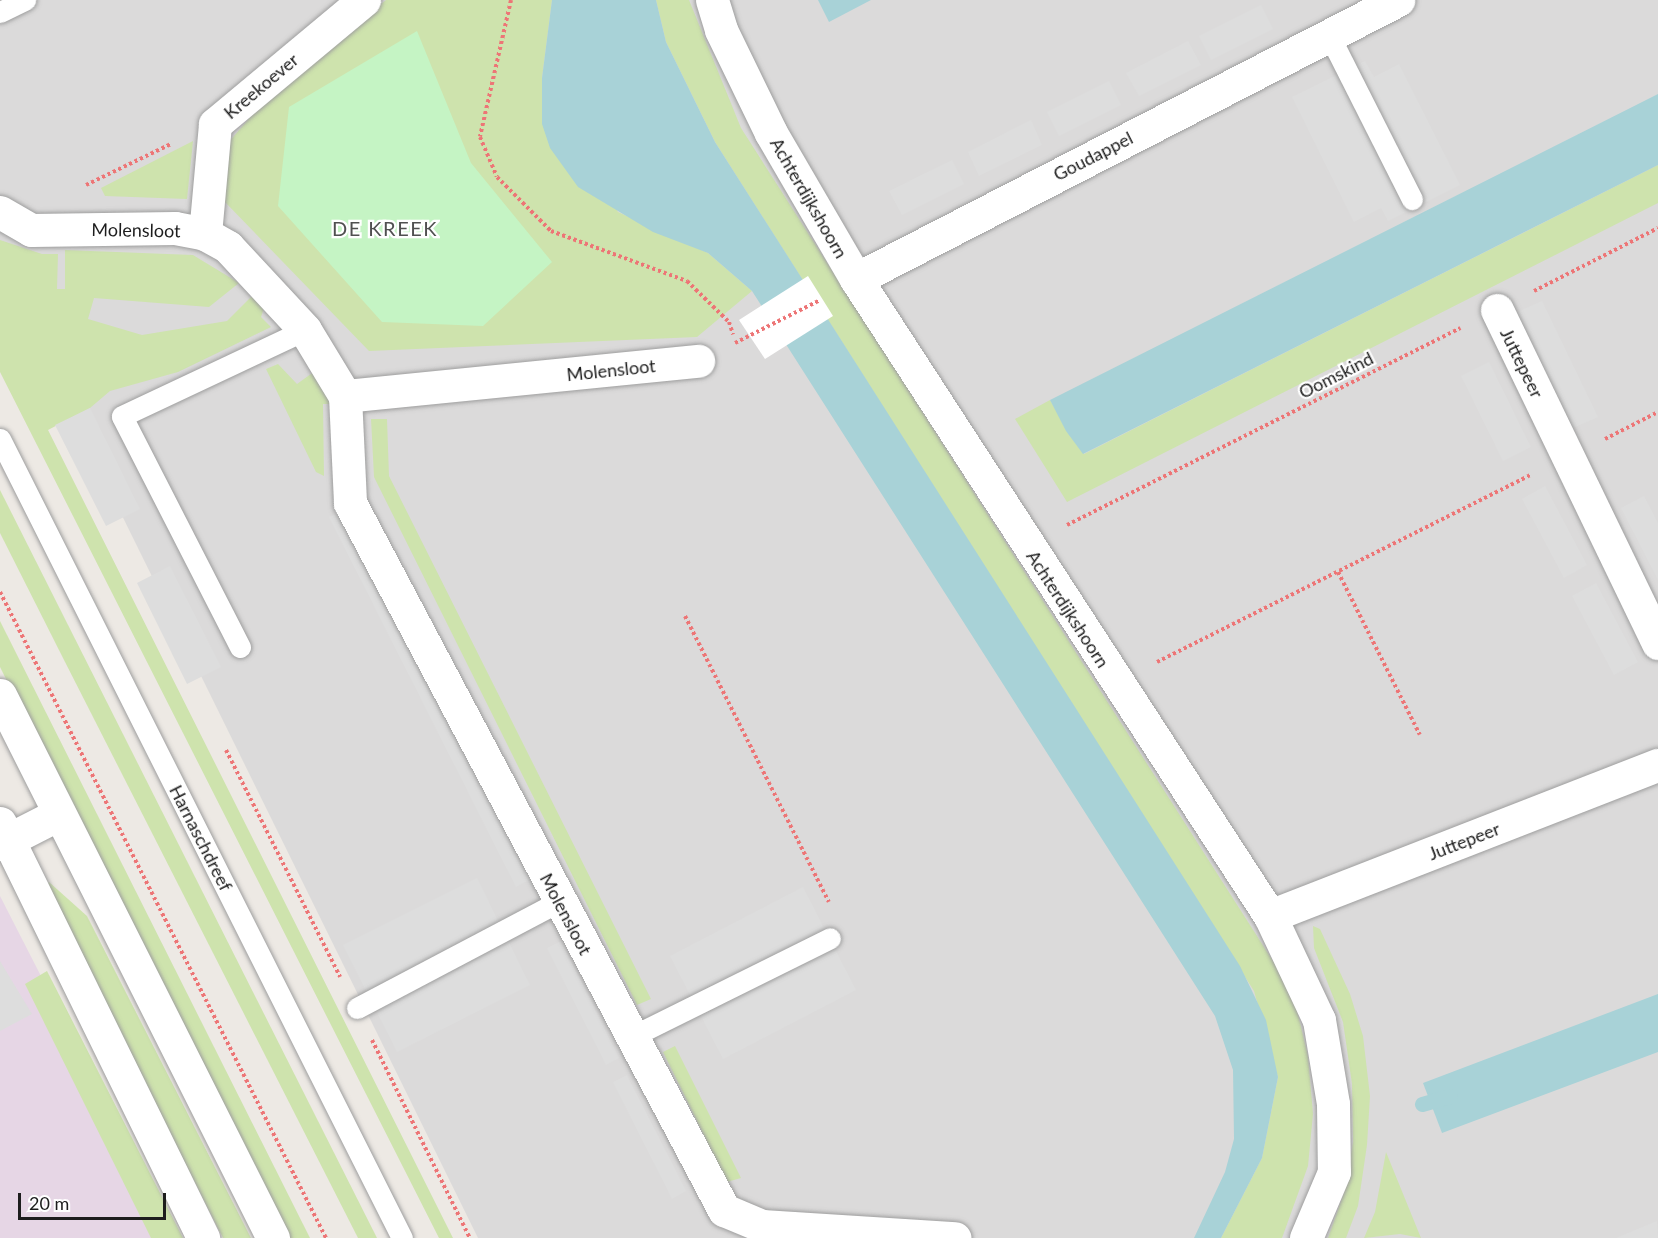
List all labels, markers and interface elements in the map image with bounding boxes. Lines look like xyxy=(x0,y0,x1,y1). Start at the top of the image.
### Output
street label: Kreekoever xyxy=(219,49,303,123)
street label: Goudappel xyxy=(1050,127,1136,185)
street label: Achterdijkshoorn xyxy=(766,134,852,262)
district label: DE KREEK xyxy=(332,216,438,240)
street label: Molensloot xyxy=(91,218,181,242)
street label: Juttepeer xyxy=(1496,325,1548,401)
street label: Oomskind xyxy=(1295,347,1377,403)
street label: Molensloot xyxy=(566,355,656,385)
street label: Achterdijkshoorn xyxy=(1022,546,1114,672)
street label: Harnaschdreef xyxy=(165,781,237,895)
street label: Juttepeer xyxy=(1425,818,1503,864)
street label: Molensloot xyxy=(536,870,596,958)
scale bar xyxy=(21,1181,170,1219)
text: 20 m xyxy=(29,1192,69,1214)

